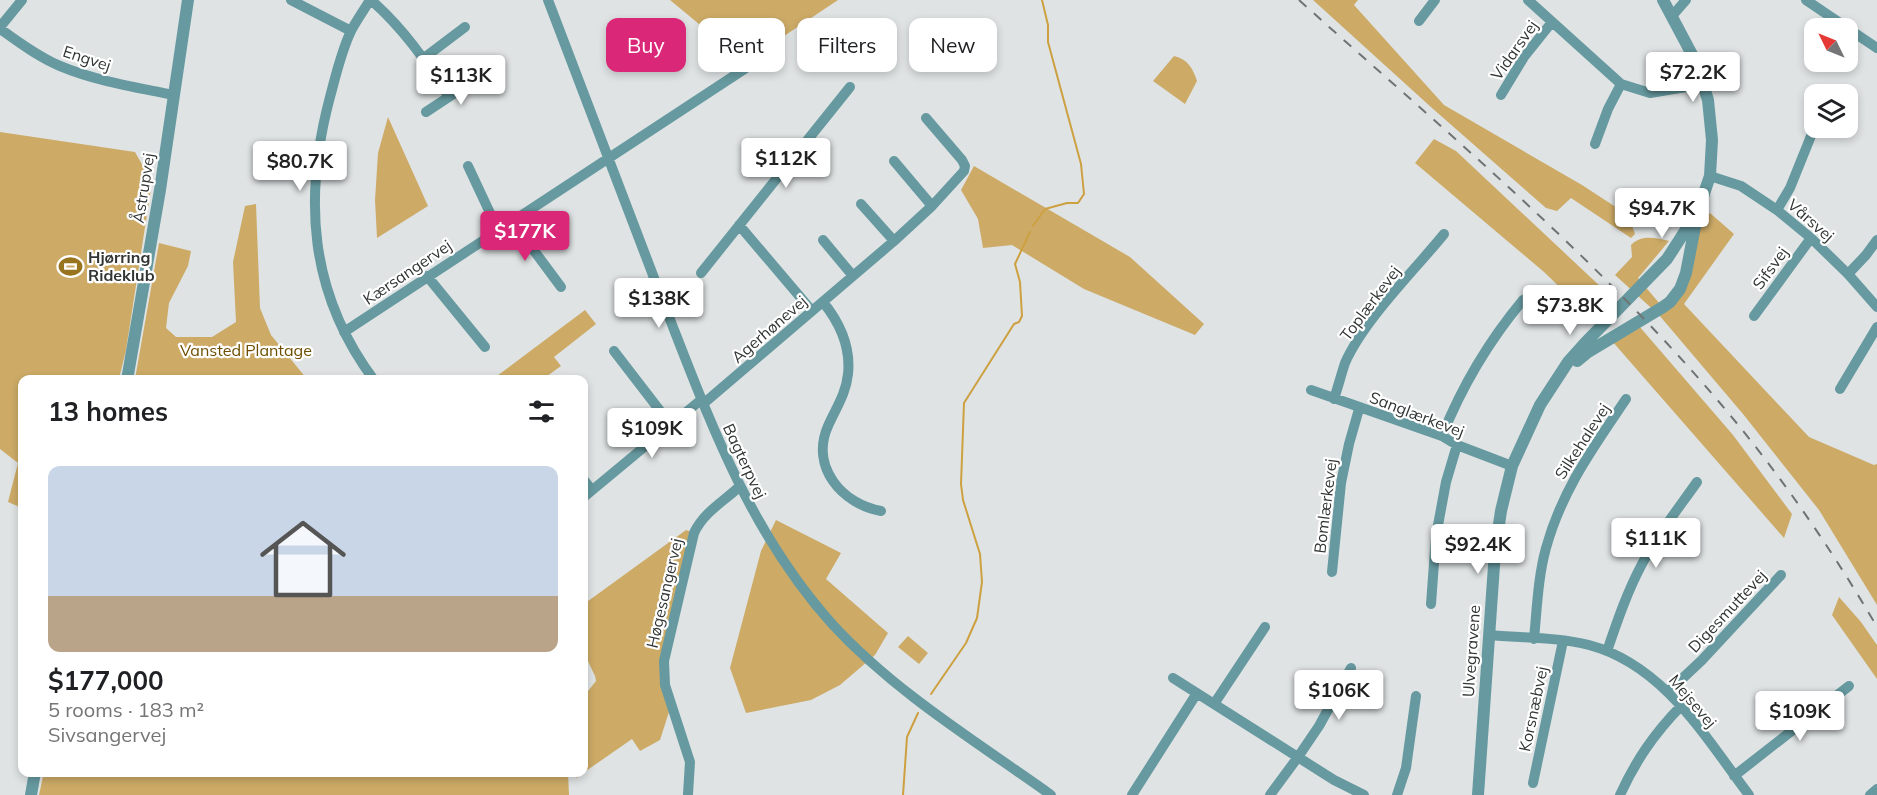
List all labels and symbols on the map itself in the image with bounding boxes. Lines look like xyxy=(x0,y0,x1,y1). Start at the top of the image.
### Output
street label: Vidarsvej xyxy=(1486,16,1542,84)
north arrow xyxy=(1804,18,1858,72)
street label: Engvej xyxy=(60,41,114,75)
pin: $72.2K xyxy=(1644,52,1742,103)
pin: $113K xyxy=(419,55,503,106)
pin: $112K xyxy=(744,138,828,189)
pin: $80.7K xyxy=(251,141,349,192)
street label: Åstrupvej xyxy=(128,152,158,224)
pin: $94.7K xyxy=(1613,188,1711,239)
street label: Vårsvej xyxy=(1784,194,1838,246)
pin: $177K xyxy=(483,211,567,262)
street label: Kærsangervej xyxy=(359,235,455,309)
street label: Sifsvej xyxy=(1748,243,1792,293)
place label: Hjørring Rideklub xyxy=(88,247,155,285)
sports icon: Hjørring Rideklub xyxy=(57,253,83,279)
street label: Toplærkevej xyxy=(1335,262,1405,344)
pin: $138K xyxy=(617,278,701,329)
pin: $73.8K xyxy=(1521,285,1619,336)
street label: Agerhønevej xyxy=(727,291,811,367)
park label: Vansted Plantage xyxy=(180,340,312,360)
street label: Sanglærkevej xyxy=(1367,387,1467,441)
street label: Silkehalevej xyxy=(1550,399,1614,483)
pin: $109K xyxy=(610,408,694,459)
street label: Bagterpvej xyxy=(719,420,771,502)
street label: Bomlærkevej xyxy=(1309,457,1341,555)
pin: $111K xyxy=(1614,518,1698,569)
pin: $92.4K xyxy=(1429,524,1527,575)
street label: Høgesangervej xyxy=(642,536,686,650)
street label: Digesmuttevej xyxy=(1684,566,1770,656)
street label: Ulvegravene xyxy=(1458,604,1484,698)
street label: Korsnæbvej xyxy=(1514,665,1552,753)
pin: $106K xyxy=(1297,670,1381,721)
street label: Mejsevej xyxy=(1665,670,1721,732)
pin: $109K xyxy=(1758,691,1842,742)

